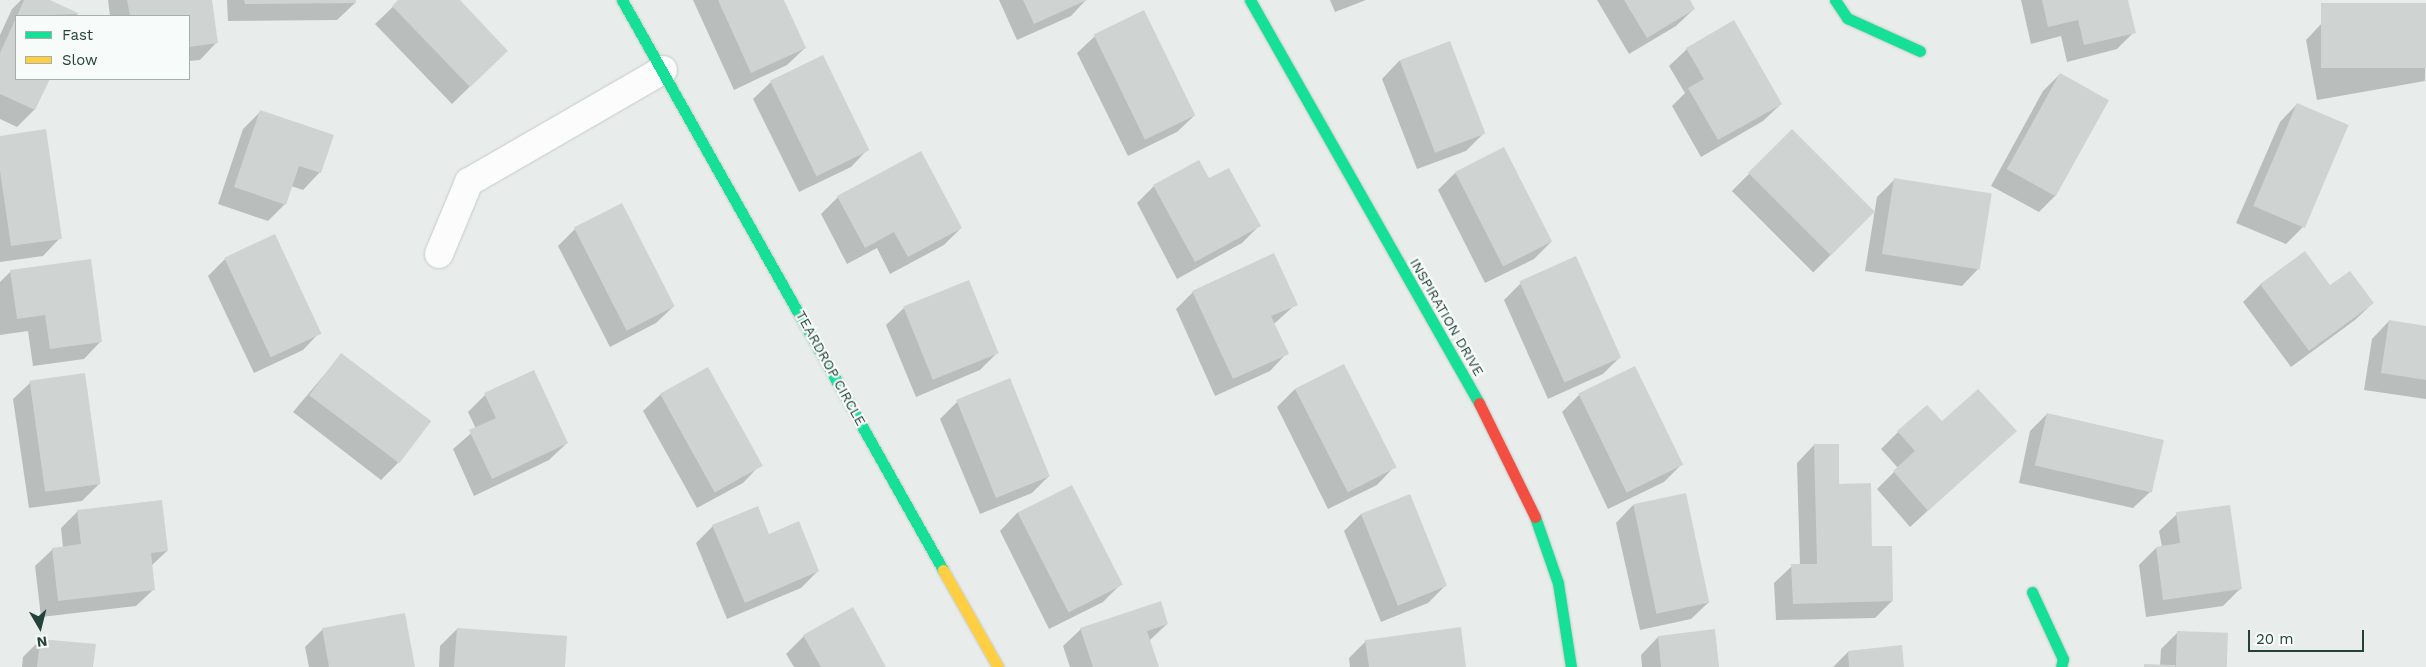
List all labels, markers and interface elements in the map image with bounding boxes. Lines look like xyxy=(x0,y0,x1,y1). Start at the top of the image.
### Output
legend xyxy=(15,15,190,80)
text: Fast xyxy=(62,26,93,44)
text: Slow xyxy=(62,51,98,69)
street label: INSPIRATION DRIVE xyxy=(1406,255,1488,379)
street label: TEARDROP CIRCLE xyxy=(792,308,870,428)
north arrow xyxy=(15,602,65,652)
scale bar xyxy=(2251,620,2367,652)
text: 20 m xyxy=(2256,630,2294,648)
text: N xyxy=(36,633,48,650)

